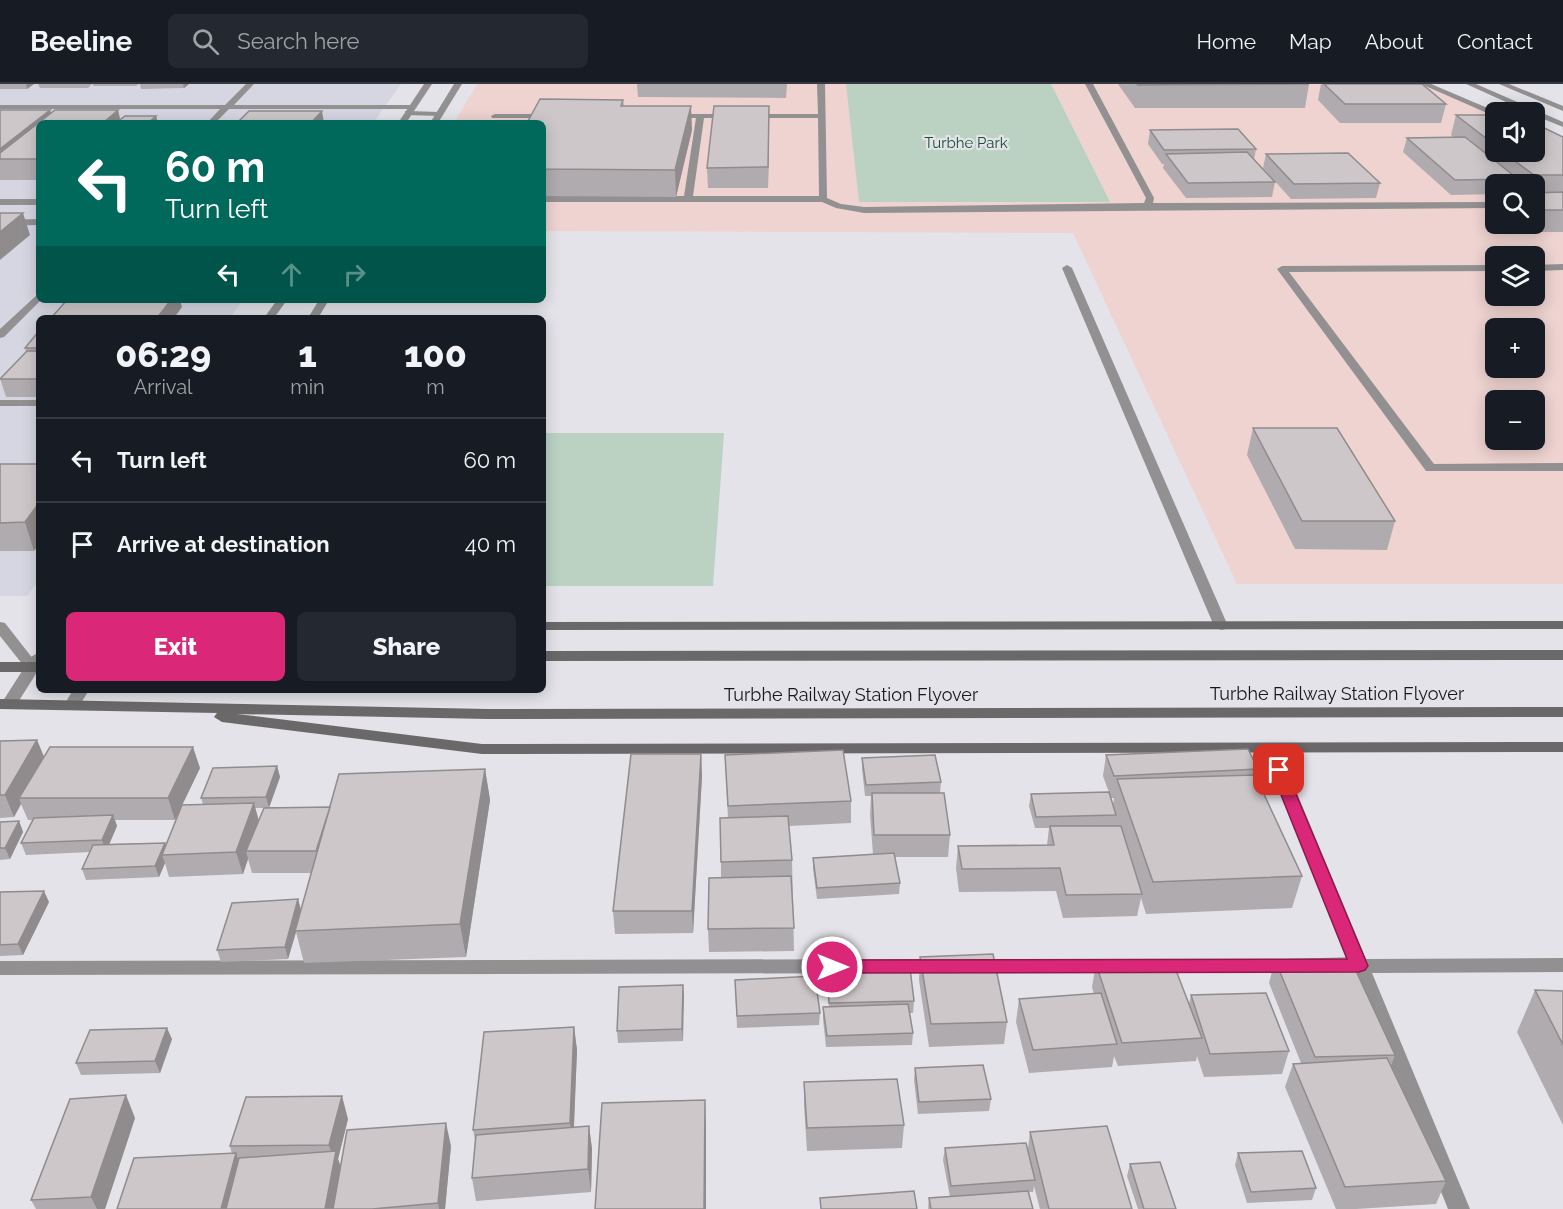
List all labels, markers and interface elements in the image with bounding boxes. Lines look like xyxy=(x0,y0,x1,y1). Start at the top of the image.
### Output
search box xyxy=(168,14,588,68)
text: Beeline xyxy=(30,25,132,58)
icon: search xyxy=(189,25,222,58)
text: Search here xyxy=(237,28,359,54)
text: Home xyxy=(1197,29,1256,54)
text: Map xyxy=(1289,29,1332,54)
text: About xyxy=(1365,29,1424,54)
text: Contact xyxy=(1457,29,1533,54)
map controls xyxy=(1485,102,1545,450)
button: sound xyxy=(1485,102,1545,162)
park label: Turbhe Park xyxy=(924,134,1008,152)
text: 60 m xyxy=(165,143,265,192)
icon: left xyxy=(66,144,144,222)
button: search xyxy=(1485,174,1545,234)
text: Turn left xyxy=(165,193,268,224)
button: layers xyxy=(1485,246,1545,306)
icon: left xyxy=(212,258,245,291)
icon: ahead xyxy=(275,258,308,291)
icon: right xyxy=(338,258,371,291)
button: + xyxy=(1485,318,1545,378)
text: 06:29 xyxy=(115,333,211,375)
text: 1 xyxy=(298,333,317,375)
text: 100 xyxy=(404,333,467,375)
text: Arrival xyxy=(134,375,193,399)
text: min xyxy=(290,375,325,399)
text: m xyxy=(426,375,445,399)
button: − xyxy=(1485,390,1545,450)
icon: left xyxy=(66,444,99,477)
text: Turn left xyxy=(117,447,207,473)
text: 60 m xyxy=(463,447,516,473)
icon: arrive xyxy=(66,528,99,561)
text: Arrive at destination xyxy=(117,531,330,557)
text: 40 m xyxy=(465,531,516,557)
button: Exit xyxy=(66,612,285,681)
button: Share xyxy=(297,612,516,681)
street label: Turbhe Railway Station Flyover xyxy=(1210,683,1465,704)
street label: Turbhe Railway Station Flyover xyxy=(724,684,979,705)
pin xyxy=(1253,744,1304,795)
icon: arrive xyxy=(1262,753,1295,786)
position arrow xyxy=(800,935,864,999)

